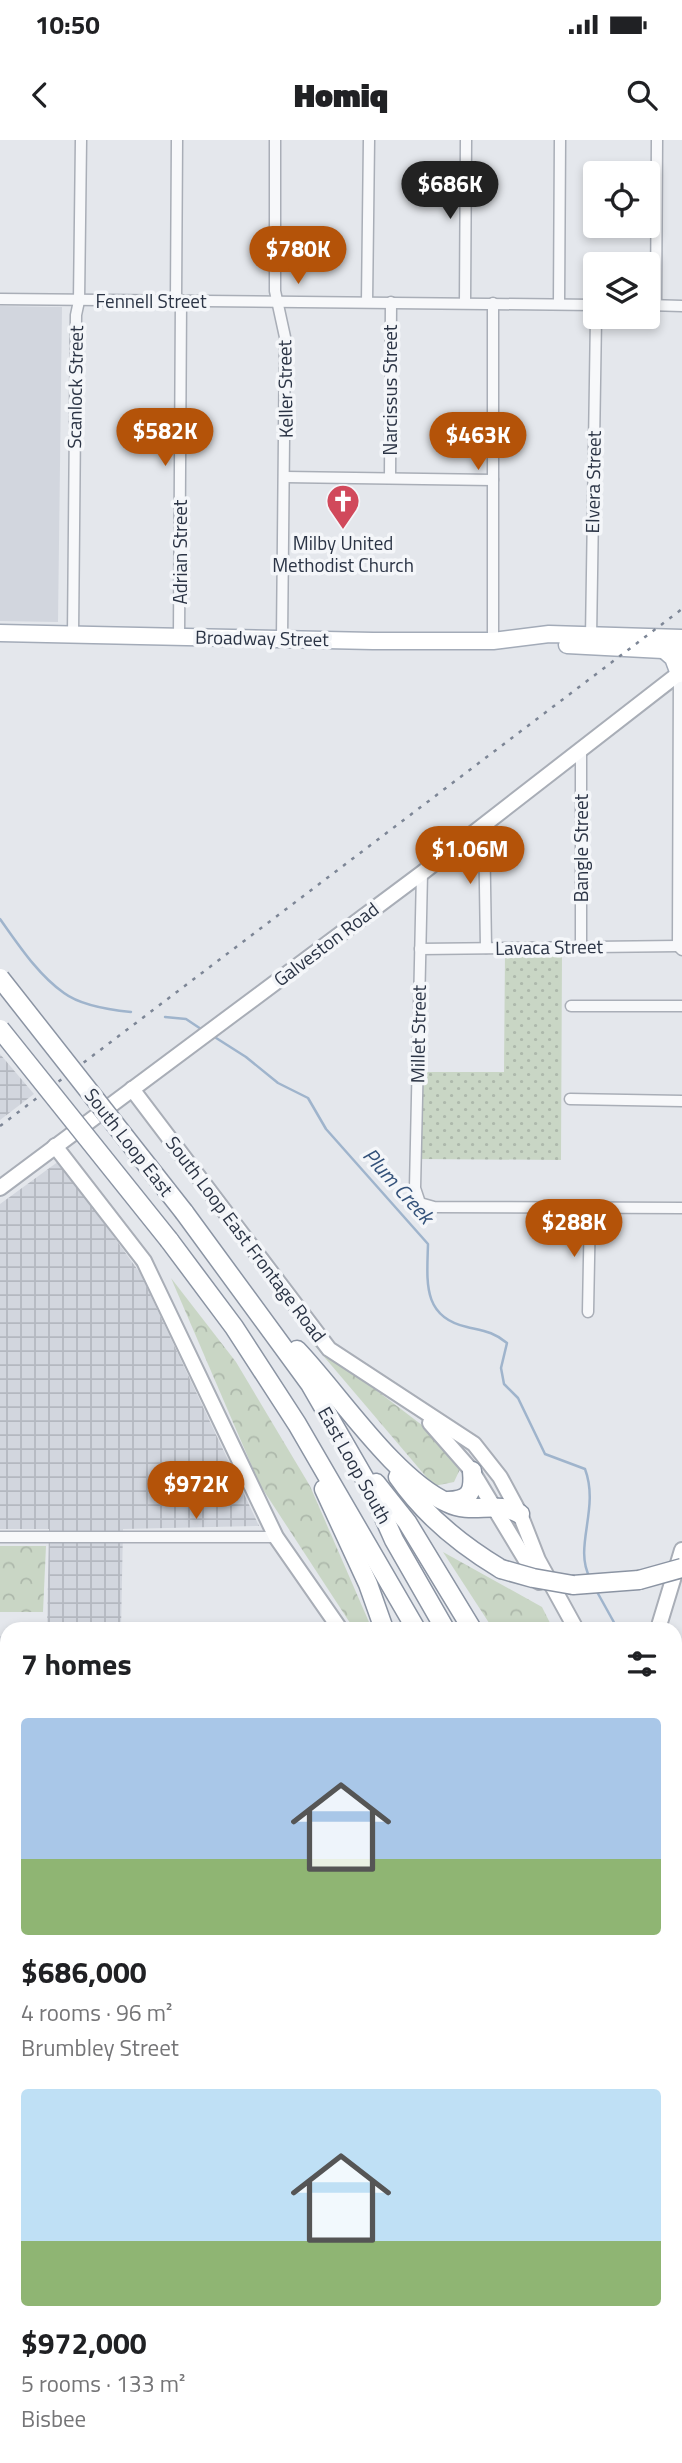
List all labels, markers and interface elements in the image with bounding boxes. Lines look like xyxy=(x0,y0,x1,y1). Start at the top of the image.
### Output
text: 10:50 xyxy=(35,5,100,44)
text: Homiq xyxy=(294,71,388,119)
icon: back xyxy=(21,76,59,114)
icon: search xyxy=(623,76,661,114)
map controls xyxy=(583,161,660,329)
button: locate xyxy=(583,161,660,238)
pin: $686K xyxy=(401,162,499,221)
text: $686K xyxy=(417,166,483,201)
pin: $780K xyxy=(249,226,347,286)
text: $780K xyxy=(265,231,331,266)
button: layers xyxy=(583,252,660,329)
street label: Fennell Street xyxy=(95,286,207,315)
street label: Narcissus Street xyxy=(375,324,404,455)
street label: Scanlock Street xyxy=(59,325,90,449)
street label: Keller Street xyxy=(269,339,300,438)
pin: $582K xyxy=(116,408,214,468)
pin: $463K xyxy=(429,412,527,472)
text: $582K xyxy=(132,413,198,448)
text: $463K xyxy=(445,417,511,452)
street label: Elvera Street xyxy=(577,430,608,534)
church icon: Milby United Methodist Church xyxy=(324,482,362,531)
street label: Adrian Street xyxy=(165,499,194,604)
place label: Milby United Methodist Church xyxy=(272,528,414,579)
street label: Broadway Street xyxy=(195,622,329,653)
street label: Bangle Street xyxy=(566,794,595,902)
pin: $1.06M xyxy=(413,826,527,886)
text: $1.06M xyxy=(431,831,509,866)
street label: Galveston Road xyxy=(267,894,384,993)
street label: Lavaca Street xyxy=(495,931,604,962)
street label: Millet Street xyxy=(402,984,433,1083)
street label: South Loop East xyxy=(78,1081,181,1202)
street label: South Loop East Frontage Road xyxy=(159,1130,334,1348)
water label: Plum Creek xyxy=(356,1140,444,1233)
pin: $288K xyxy=(525,1200,623,1259)
text: $288K xyxy=(541,1204,607,1239)
street label: East Loop South xyxy=(311,1401,400,1529)
pin: $972K xyxy=(147,1462,245,1521)
text: $972K xyxy=(163,1466,229,1501)
text: 7 homes xyxy=(21,1641,132,1687)
icon: filters xyxy=(623,1645,661,1683)
icon: home xyxy=(278,1764,404,1890)
text: $686,000 xyxy=(21,1949,147,1995)
text: 4 rooms · 96 m² xyxy=(21,1995,172,2030)
text: Brumbley Street xyxy=(21,2030,179,2065)
icon: home xyxy=(278,2135,404,2261)
text: $972,000 xyxy=(21,2320,147,2366)
text: 5 rooms · 133 m² xyxy=(21,2366,185,2401)
text: Bisbee xyxy=(21,2401,86,2436)

